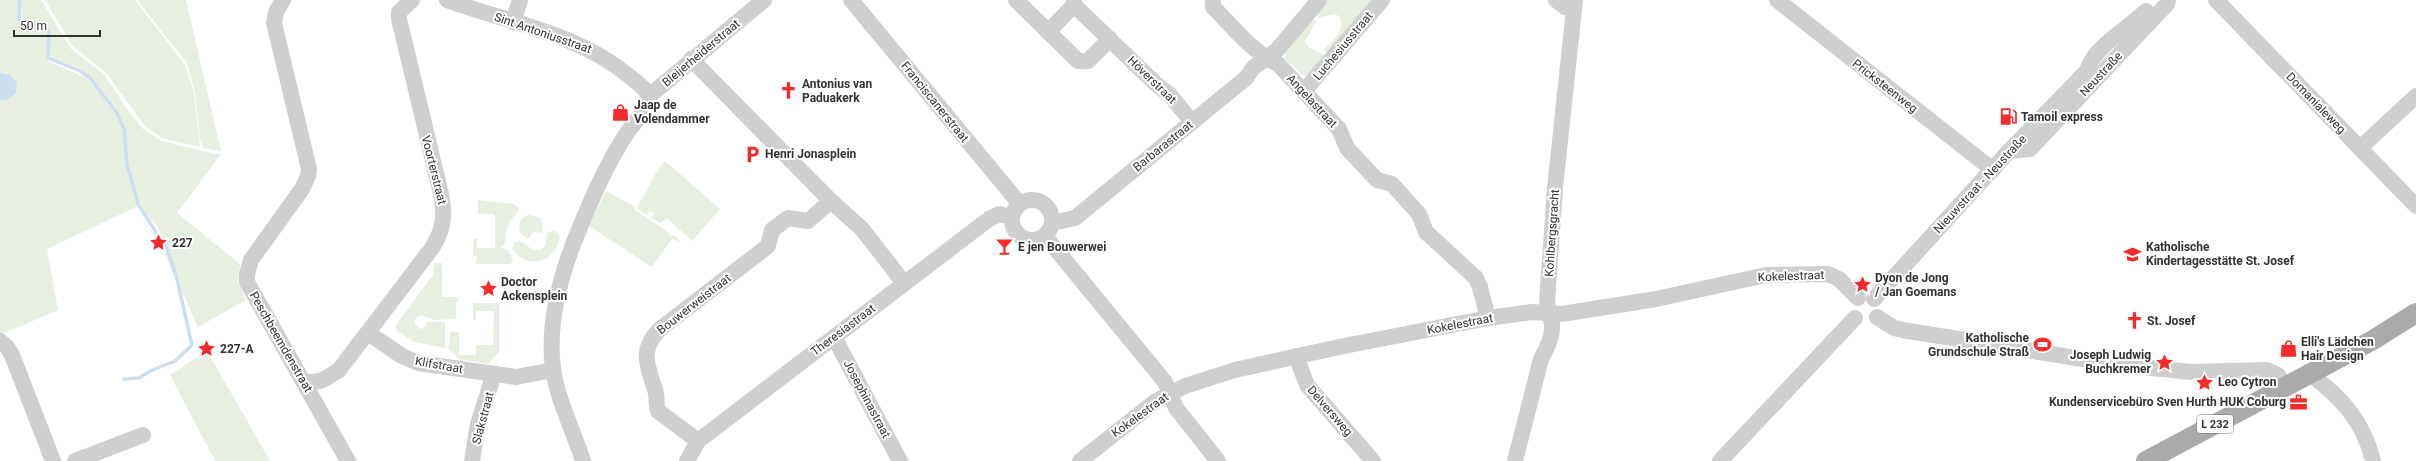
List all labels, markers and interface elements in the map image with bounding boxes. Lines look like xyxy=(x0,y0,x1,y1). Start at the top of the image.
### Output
street label: Luchesiusstraat xyxy=(1310,9,1376,83)
street label: Sint Antoniusstraat xyxy=(493,10,594,56)
scale bar xyxy=(14,12,100,38)
street label: Bleijerheiderstraat xyxy=(659,16,743,90)
text: 50 m xyxy=(20,19,47,33)
street label: Neustraße xyxy=(2077,49,2125,99)
street label: Höverstraat xyxy=(1125,53,1179,107)
street label: Pricksteenweg xyxy=(1850,56,1920,116)
street label: Franciscanerstraat xyxy=(898,59,972,145)
street label: Domanialeweg xyxy=(2283,70,2349,136)
street label: Angelastraat xyxy=(1284,71,1340,131)
place label: Antonius van Paduakerk xyxy=(802,77,872,105)
church icon: Antonius van Paduakerk xyxy=(779,81,799,101)
place label: Jaap de Volendammer xyxy=(634,98,710,126)
shop icon: Jaap de Volendammer xyxy=(611,102,631,122)
fuel station icon: Tamoil express xyxy=(1998,107,2018,127)
place label: Tamoil express xyxy=(2021,110,2103,124)
street label: Barbarastraat xyxy=(1130,118,1196,174)
street label: Nieuwstraat - Neustraße xyxy=(1931,132,2029,236)
street label: Voorterstraat xyxy=(419,134,449,206)
parking icon: Henri Jonasplein xyxy=(742,144,762,164)
place label: Henri Jonasplein xyxy=(765,147,857,161)
street label: Kohlbergsgracht xyxy=(1542,189,1562,277)
place icon: 227 xyxy=(149,233,169,253)
place label: 227 xyxy=(172,236,193,250)
bar icon: E jen Bouwerwei xyxy=(995,237,1015,257)
place label: E jen Bouwerwei xyxy=(1018,240,1106,254)
place label: Katholische Kindertagesstätte St. Josef xyxy=(2146,240,2295,268)
school or university icon: Katholische Kindertagesstätte St. Josef xyxy=(2123,244,2143,264)
street label: Kokelestraat xyxy=(1757,268,1825,284)
street label: Bouwerweistraat xyxy=(654,271,734,337)
place label: Dyon de Jong / Jan Goemans xyxy=(1874,271,1956,299)
place label: Doctor Ackensplein xyxy=(501,275,568,303)
place icon: Dyon de Jong / Jan Goemans xyxy=(1852,275,1872,295)
place icon: Doctor Ackensplein xyxy=(478,279,498,299)
street label: Peschbeemdenstraat xyxy=(247,289,316,395)
street label: Theresiastraat xyxy=(808,301,878,359)
street label: Kokelestraat xyxy=(1426,311,1494,337)
church icon: St. Josef xyxy=(2124,311,2144,331)
place label: St. Josef xyxy=(2147,314,2196,328)
place label: Katholische Grundschule Straß xyxy=(1928,331,2030,359)
sports icon: Katholische Grundschule Straß xyxy=(2032,335,2052,355)
place label: Elli's Lädchen Hair Design xyxy=(2301,335,2374,363)
place icon: 227-A xyxy=(197,339,217,359)
shop icon: Elli's Lädchen Hair Design xyxy=(2278,339,2298,359)
place label: 227-A xyxy=(220,342,254,356)
place label: Joseph Ludwig Buchkremer xyxy=(2070,348,2152,376)
place icon: Joseph Ludwig Buchkremer xyxy=(2154,352,2174,372)
street label: Klifstraat xyxy=(414,354,464,376)
street label: Josephinastraat xyxy=(841,358,893,440)
place icon: Leo Cytron xyxy=(2195,372,2215,392)
place label: Leo Cytron xyxy=(2218,375,2277,389)
street label: Delversweg xyxy=(1304,383,1356,439)
street label: Slakstraat xyxy=(469,390,497,446)
street label: Kokelestraat xyxy=(1109,390,1171,440)
office icon: Kundenservicebüro Sven Hurth HUK Coburg xyxy=(2289,392,2309,412)
place label: Kundenservicebüro Sven Hurth HUK Coburg xyxy=(2049,395,2286,409)
road number: L 232 xyxy=(2197,415,2233,433)

